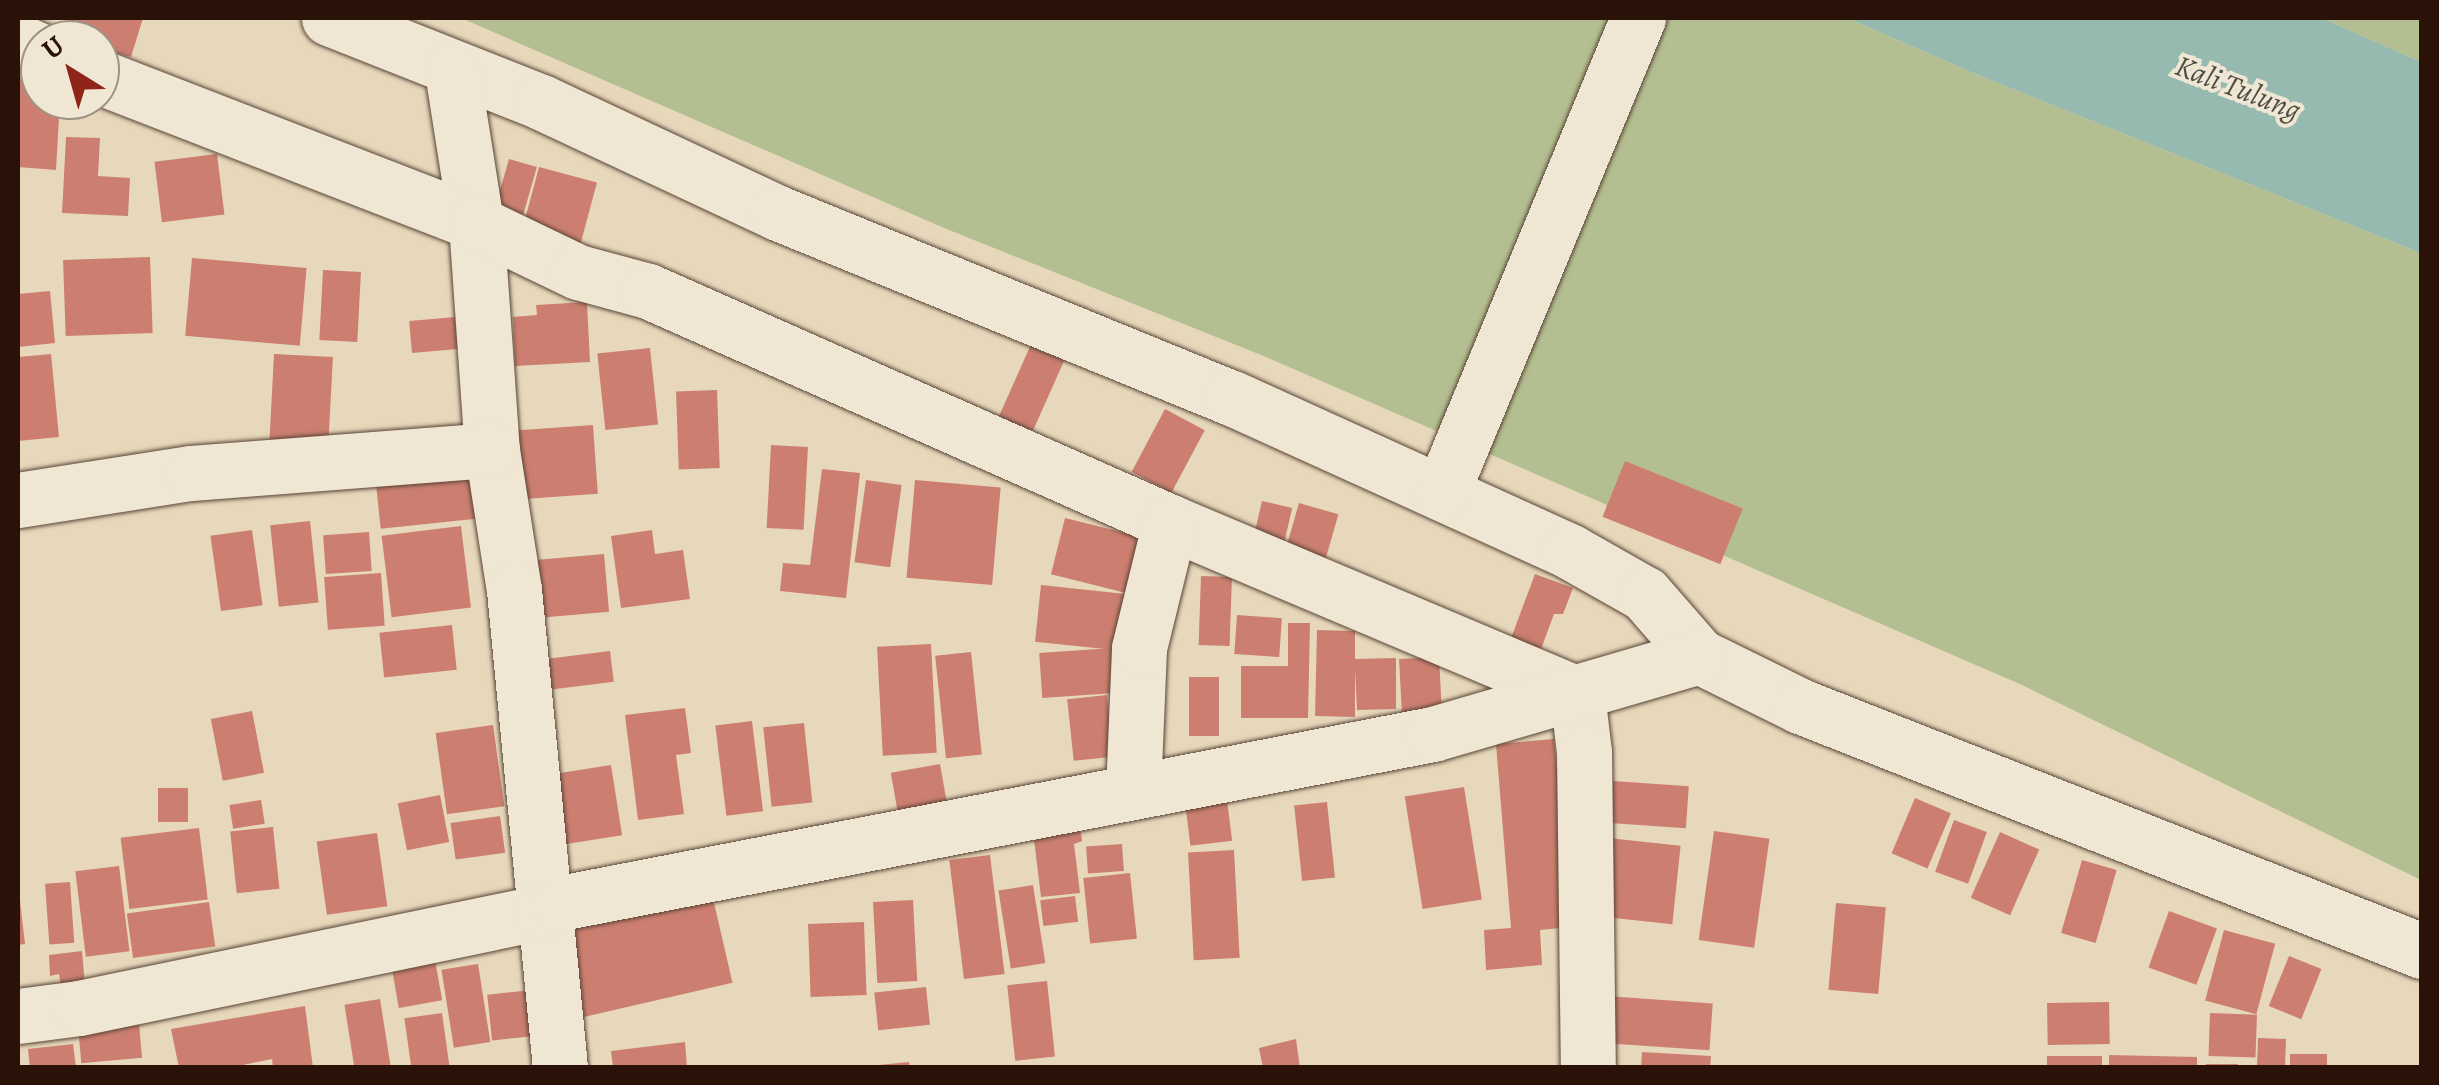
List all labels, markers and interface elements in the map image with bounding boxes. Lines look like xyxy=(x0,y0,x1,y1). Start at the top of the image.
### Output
north arrow xyxy=(20,20,120,120)
text: U xyxy=(34,27,72,68)
water label: Kali Tulung xyxy=(2170,48,2306,128)

